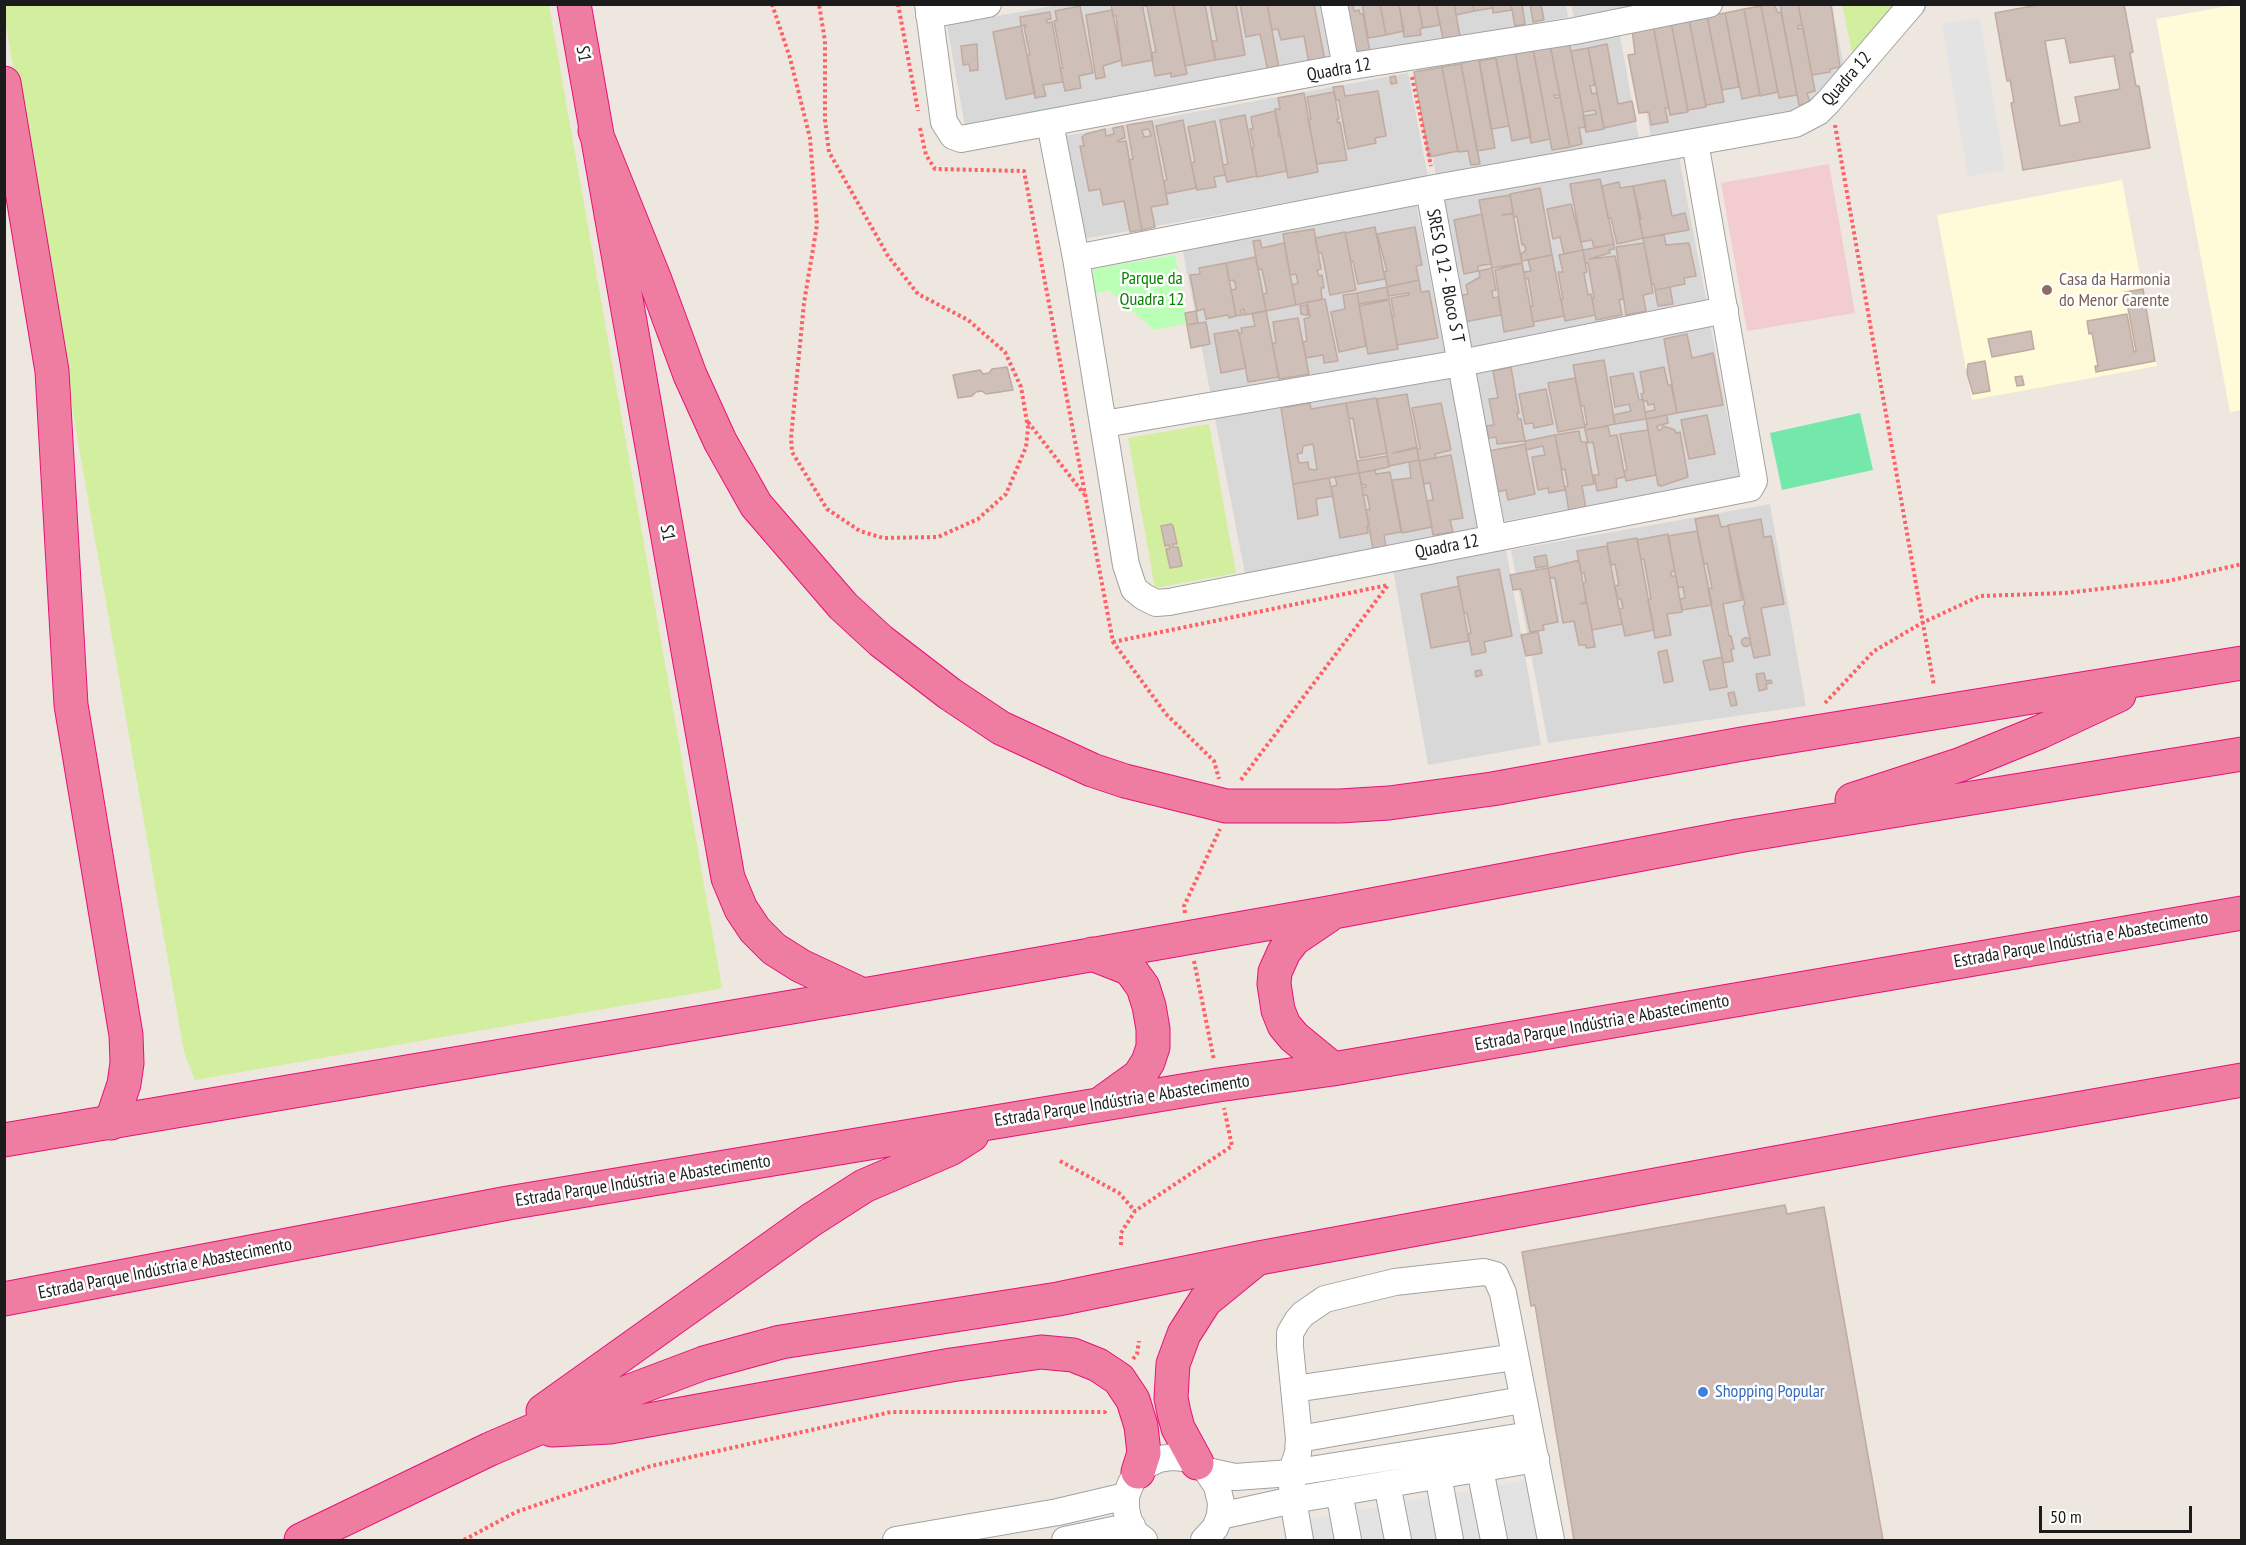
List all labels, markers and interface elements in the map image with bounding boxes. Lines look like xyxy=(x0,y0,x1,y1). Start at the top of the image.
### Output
street label: S1 xyxy=(571,44,595,64)
street label: Quadra 12 xyxy=(1818,47,1876,111)
street label: Quadra 12 xyxy=(1305,54,1373,86)
street label: SRES Q 12 - Bloco S T xyxy=(1421,207,1469,345)
park label: Parque da Quadra 12 xyxy=(1120,268,1184,310)
place label: Casa da Harmonia do Menor Carente xyxy=(2059,269,2170,312)
marker: Casa da Harmonia do Menor Carente xyxy=(2040,283,2054,297)
street label: S1 xyxy=(655,523,679,543)
street label: Quadra 12 xyxy=(1413,530,1481,564)
street label: Estrada Parque Indústria e Abastecimento xyxy=(1952,907,2210,973)
street label: Estrada Parque Indústria e Abastecimento xyxy=(1473,990,1731,1056)
street label: Estrada Parque Indústria e Abastecimento xyxy=(993,1070,1251,1132)
street label: Estrada Parque Indústria e Abastecimento xyxy=(514,1150,772,1212)
street label: Estrada Parque Indústria e Abastecimento xyxy=(36,1234,294,1304)
place label: Shopping Popular xyxy=(1715,1381,1825,1403)
marker: Shopping Popular xyxy=(1696,1385,1710,1399)
scale bar xyxy=(2042,1494,2195,1532)
text: 50 m xyxy=(2050,1505,2082,1528)

